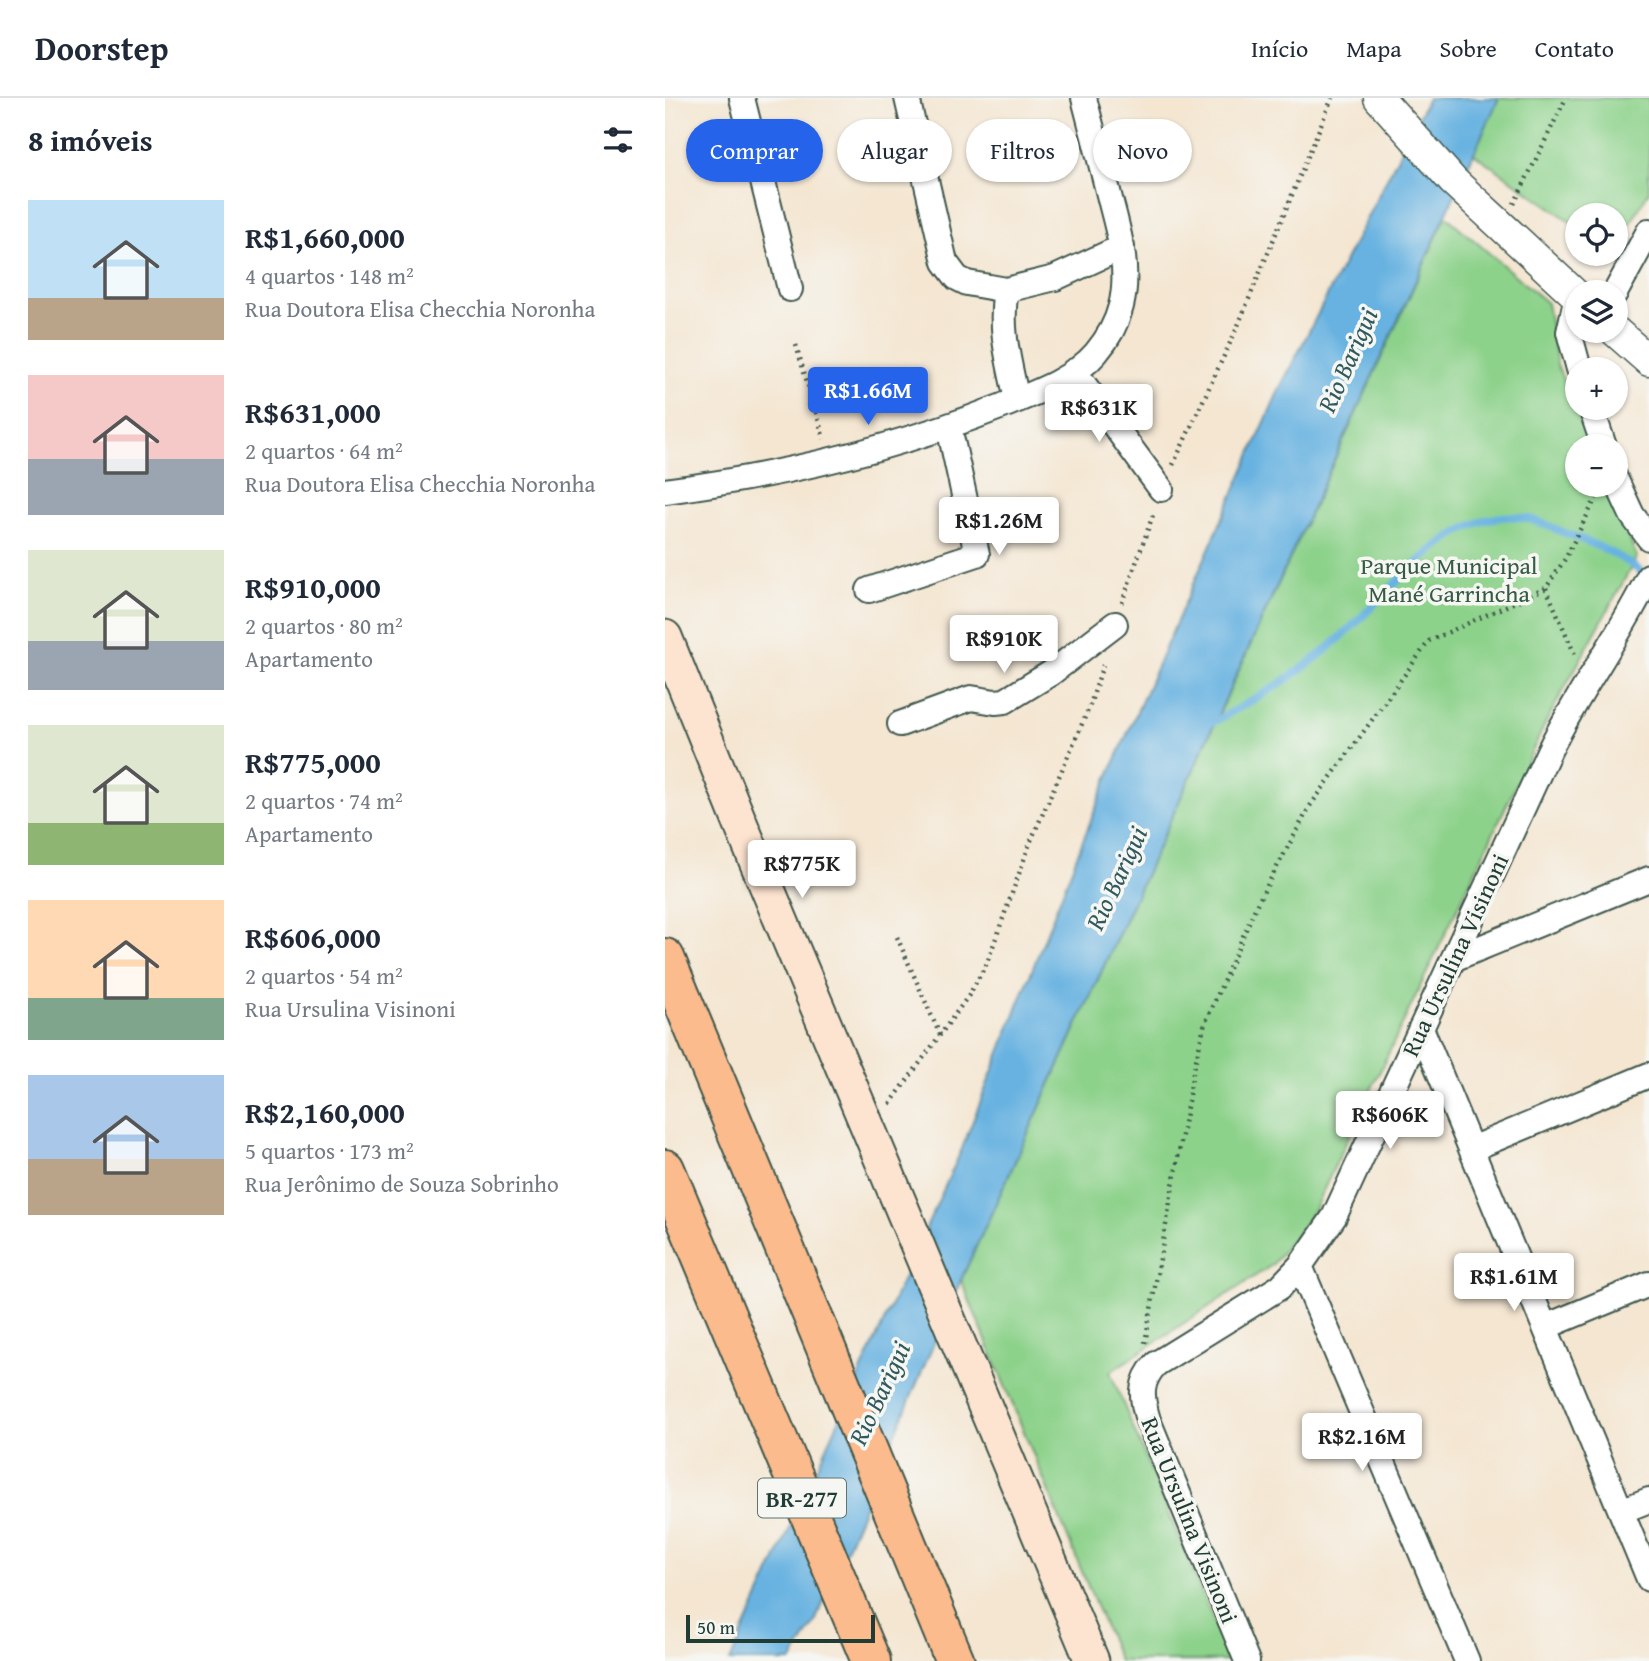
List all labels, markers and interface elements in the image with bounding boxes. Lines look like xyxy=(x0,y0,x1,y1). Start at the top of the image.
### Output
text: Doorstep xyxy=(35,24,168,72)
text: Início xyxy=(1251,31,1308,66)
text: Mapa xyxy=(1346,31,1402,66)
text: Sobre xyxy=(1440,31,1497,66)
text: Contato xyxy=(1535,31,1614,66)
text: 8 imóveis xyxy=(28,118,153,162)
chip: Comprar xyxy=(686,119,823,182)
chip: Alugar xyxy=(837,119,952,182)
chip: Filtros xyxy=(966,119,1079,182)
chip: Novo xyxy=(1093,119,1192,182)
icon: filters xyxy=(599,121,637,159)
map controls xyxy=(1565,203,1628,497)
button: locate xyxy=(1565,203,1628,266)
text: R$1,660,000 xyxy=(245,215,405,259)
icon: home xyxy=(84,228,168,312)
text: 4 quartos · 148 m² xyxy=(245,259,414,292)
button: layers xyxy=(1565,280,1628,343)
text: Rua Doutora Elisa Checchia Noronha xyxy=(245,292,595,325)
water label: Rio Barigui xyxy=(1306,301,1387,419)
button: + xyxy=(1565,357,1628,420)
pin: R$1.66M xyxy=(803,368,933,427)
text: R$1.66M xyxy=(824,373,912,406)
pin: R$631K xyxy=(1042,384,1156,444)
text: R$631,000 xyxy=(245,390,381,434)
text: R$631K xyxy=(1061,390,1137,423)
icon: home xyxy=(84,403,168,487)
text: 2 quartos · 64 m² xyxy=(245,434,403,467)
button: − xyxy=(1565,434,1628,497)
text: Rua Doutora Elisa Checchia Noronha xyxy=(245,467,595,500)
pin: R$1.26M xyxy=(934,498,1064,557)
text: R$1.26M xyxy=(955,503,1043,536)
park label: Parque Municipal Mané Garrincha xyxy=(1360,548,1538,611)
text: R$910,000 xyxy=(245,565,381,609)
icon: home xyxy=(84,578,168,662)
text: 2 quartos · 80 m² xyxy=(245,609,403,642)
pin: R$910K xyxy=(947,616,1061,675)
text: R$910K xyxy=(966,621,1042,654)
text: Apartamento xyxy=(245,642,373,675)
text: R$775,000 xyxy=(245,740,381,784)
icon: home xyxy=(84,753,168,837)
text: 2 quartos · 74 m² xyxy=(245,784,403,817)
text: Apartamento xyxy=(245,817,373,850)
water label: Rio Barigui xyxy=(1075,819,1157,937)
pin: R$775K xyxy=(745,840,859,900)
text: R$775K xyxy=(764,846,840,879)
street label: Rua Ursulina Visinoni xyxy=(1393,848,1517,1062)
text: R$606,000 xyxy=(245,915,381,959)
icon: home xyxy=(84,928,168,1012)
text: 2 quartos · 54 m² xyxy=(245,959,403,992)
text: Rua Ursulina Visinoni xyxy=(245,992,456,1025)
text: R$2,160,000 xyxy=(245,1090,405,1134)
pin: R$606K xyxy=(1333,1091,1447,1151)
text: R$606K xyxy=(1352,1097,1428,1130)
icon: home xyxy=(84,1103,168,1187)
text: 5 quartos · 173 m² xyxy=(245,1134,414,1167)
text: Rua Jerônimo de Souza Sobrinho xyxy=(245,1167,559,1200)
pin: R$1.61M xyxy=(1449,1254,1579,1313)
text: R$1.61M xyxy=(1470,1259,1558,1292)
water label: Rio Barigui xyxy=(838,1334,920,1452)
street label: Rua Ursulina Visinoni xyxy=(1133,1412,1248,1629)
pin: R$2.16M xyxy=(1297,1414,1427,1473)
text: R$2.16M xyxy=(1318,1419,1406,1452)
road number: BR-277 xyxy=(758,1478,846,1518)
scale bar xyxy=(686,1612,875,1644)
text: 50 m xyxy=(697,1613,735,1641)

